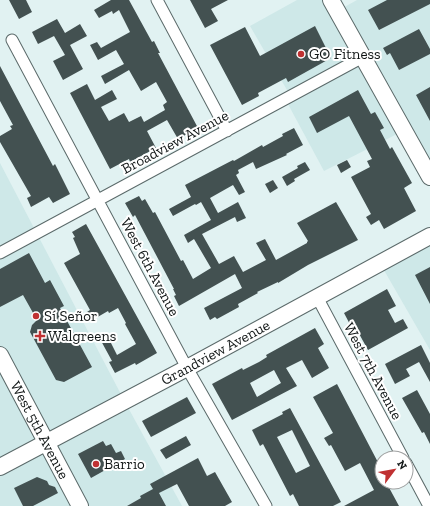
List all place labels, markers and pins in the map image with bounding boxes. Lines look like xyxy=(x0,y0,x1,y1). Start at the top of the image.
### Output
place label: GO Fitness xyxy=(309,45,381,63)
marker: GO Fitness xyxy=(296,49,306,59)
place label: Sí Señor xyxy=(44,307,97,325)
marker: Sí Señor xyxy=(31,311,41,321)
place label: Walgreens xyxy=(48,327,116,345)
marker: Walgreens xyxy=(35,331,45,341)
place label: Barrio xyxy=(104,455,145,473)
marker: Barrio xyxy=(91,459,101,469)

